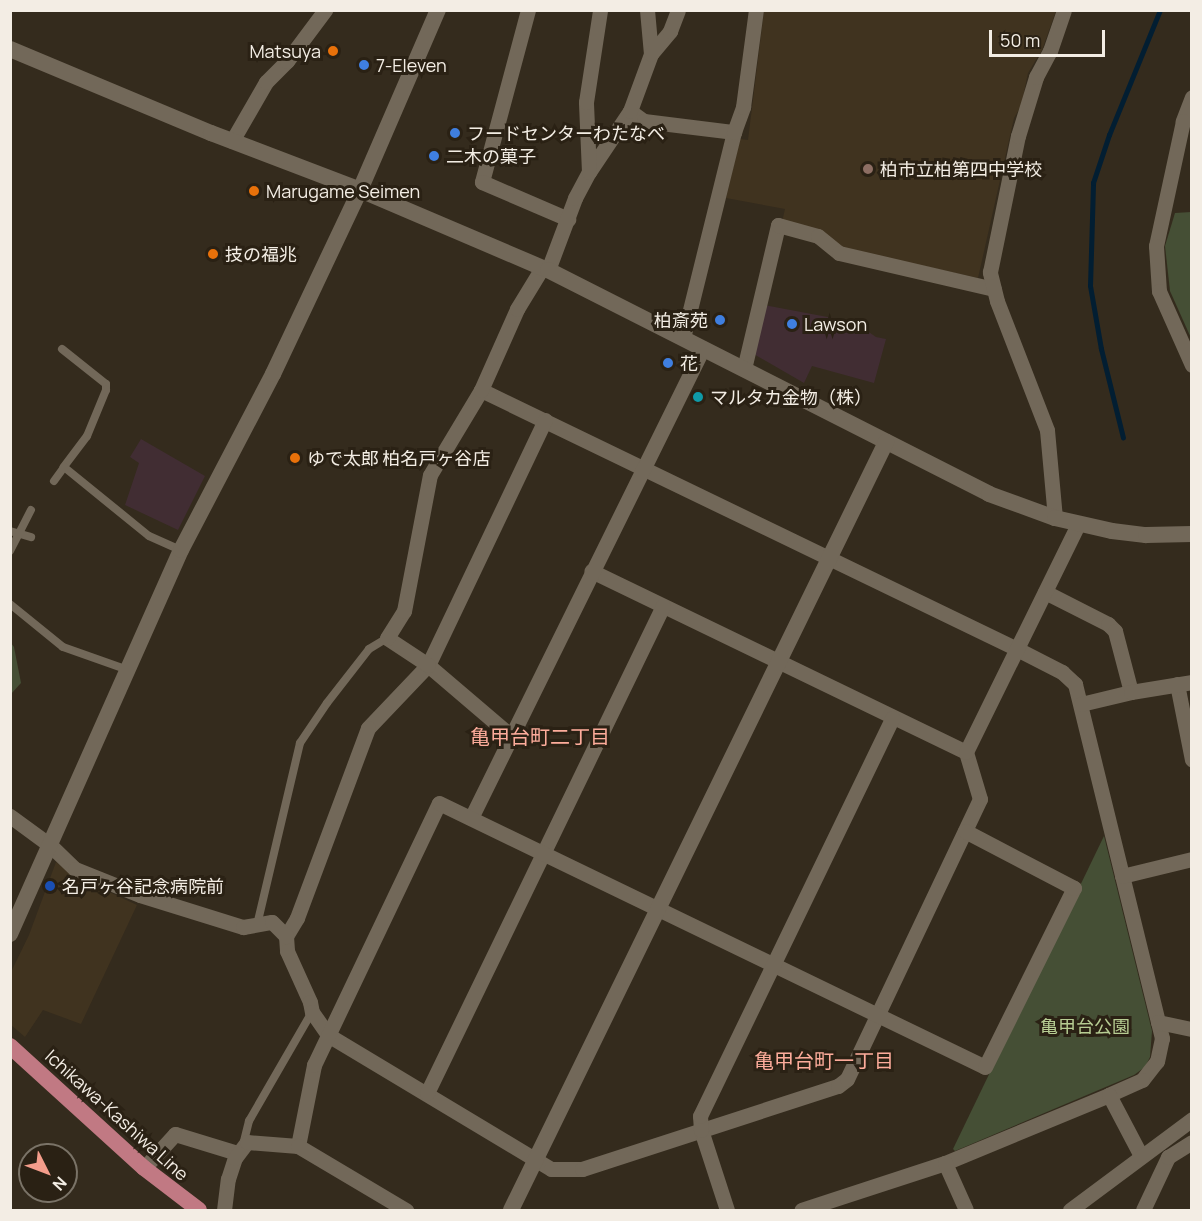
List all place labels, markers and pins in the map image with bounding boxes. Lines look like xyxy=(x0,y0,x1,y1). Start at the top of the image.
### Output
place label: Matsuya xyxy=(249,40,321,62)
marker: Matsuya xyxy=(326,44,340,58)
place label: 7-Eleven xyxy=(376,54,447,76)
marker: 7-Eleven xyxy=(357,58,371,72)
place label: フードセンターわたなべ xyxy=(467,122,665,144)
marker: フードセンターわたなべ xyxy=(448,126,462,140)
place label: 二木の菓子 xyxy=(446,145,536,167)
marker: 二木の菓子 xyxy=(427,149,441,163)
place label: 柏市立柏第四中学校 xyxy=(880,158,1042,180)
marker: 柏市立柏第四中学校 xyxy=(861,162,875,176)
place label: Marugame Seimen xyxy=(266,180,420,202)
marker: Marugame Seimen xyxy=(247,184,261,198)
place label: 技の福兆 xyxy=(225,243,297,265)
marker: 技の福兆 xyxy=(206,247,220,261)
place label: 柏斎苑 xyxy=(654,309,708,331)
marker: 柏斎苑 xyxy=(713,313,727,327)
place label: Lawson xyxy=(804,313,867,335)
marker: Lawson xyxy=(785,317,799,331)
place label: 花 xyxy=(680,352,698,374)
marker: 花 xyxy=(661,356,675,370)
place label: マルタカ金物（株） xyxy=(710,386,872,408)
marker: マルタカ金物（株） xyxy=(691,390,705,404)
place label: ゆで太郎 柏名戸ヶ谷店 xyxy=(307,447,491,469)
marker: ゆで太郎 柏名戸ヶ谷店 xyxy=(288,451,302,465)
place label: 名戸ヶ谷記念病院前 xyxy=(62,875,224,897)
marker: 名戸ヶ谷記念病院前 xyxy=(43,879,57,893)

